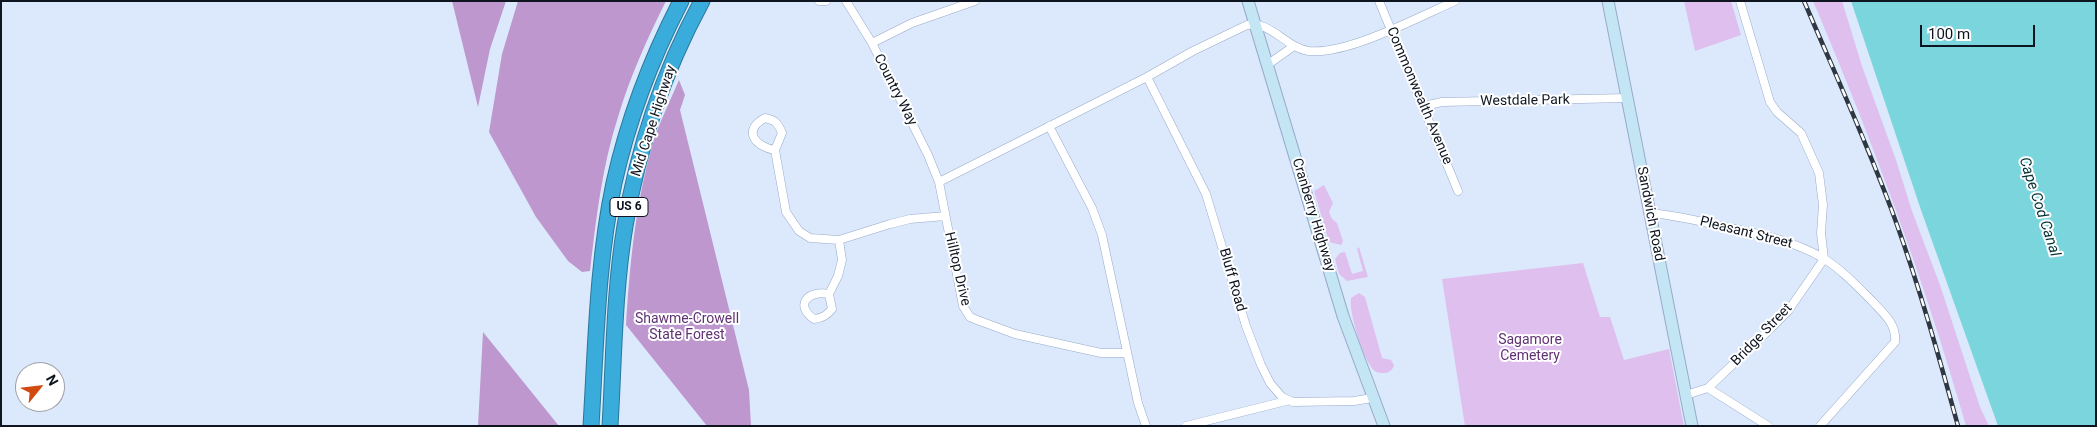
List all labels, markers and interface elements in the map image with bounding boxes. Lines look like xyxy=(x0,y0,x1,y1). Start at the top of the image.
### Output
scale bar xyxy=(1922,15,2037,47)
street label: Commonwealth Avenue xyxy=(1382,25,1456,167)
text: 100 m xyxy=(1928,25,1970,43)
street label: Country Way xyxy=(870,51,920,129)
street label: Mid Cape Highway xyxy=(628,63,680,179)
street label: Westdale Park xyxy=(1480,92,1570,110)
water label: Cape Cod Canal xyxy=(2014,155,2064,259)
street label: Cranberry Highway xyxy=(1288,156,1338,274)
street label: Sandwich Road xyxy=(1633,165,1667,263)
road number: US 6 xyxy=(610,198,648,216)
street label: Pleasant Street xyxy=(1698,213,1794,253)
street label: Hilltop Drive xyxy=(940,230,974,308)
street label: Bluff Road xyxy=(1215,246,1249,314)
street label: Bridge Street xyxy=(1728,300,1796,370)
park label: Shawme-Crowell State Forest xyxy=(635,311,739,344)
park label: Sagamore Cemetery xyxy=(1498,332,1562,364)
north arrow xyxy=(15,362,65,412)
text: N xyxy=(43,372,62,388)

